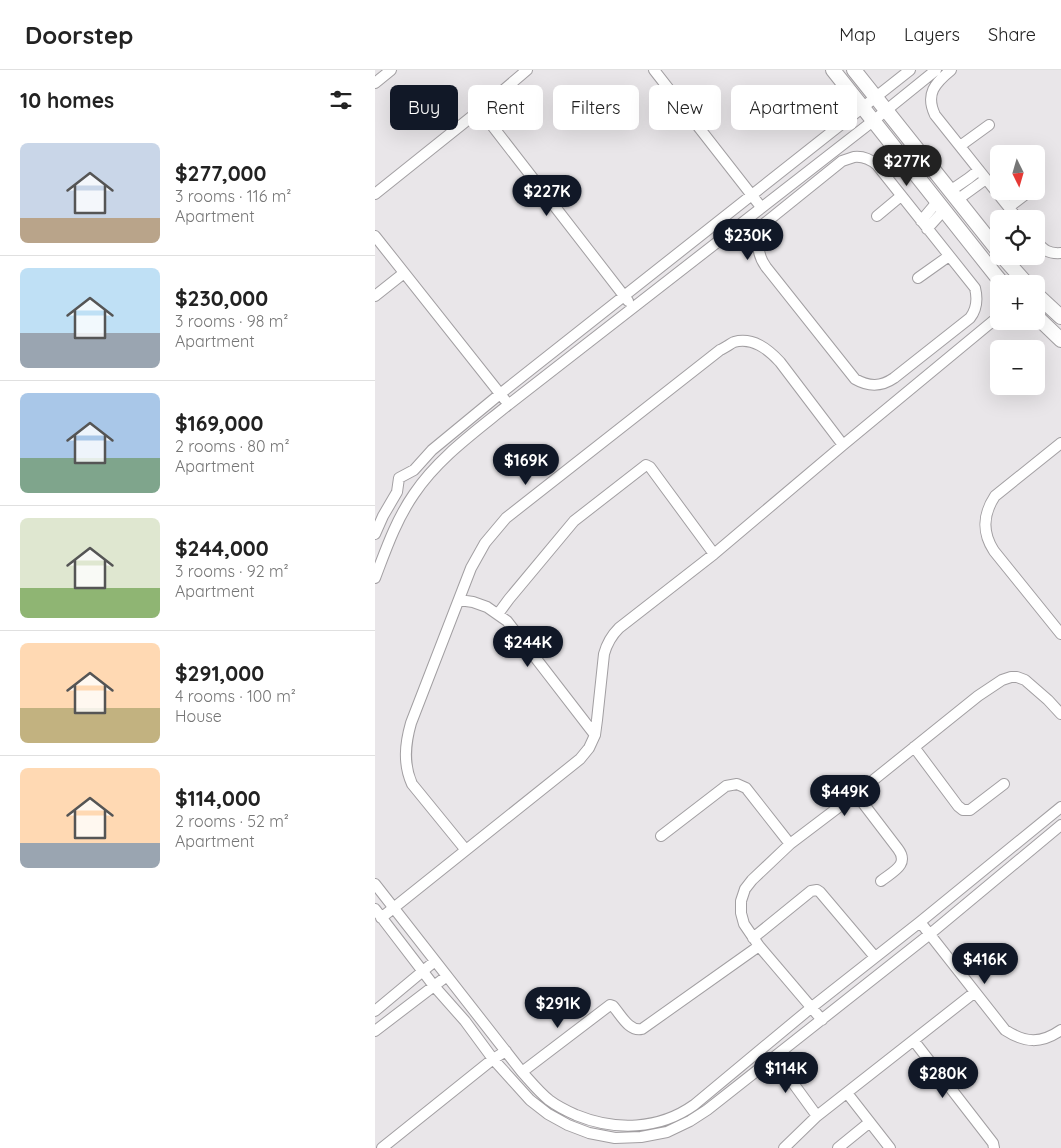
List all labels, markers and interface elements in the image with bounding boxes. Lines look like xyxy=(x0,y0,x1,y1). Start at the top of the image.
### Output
text: Doorstep xyxy=(25,20,133,50)
text: Map xyxy=(839,23,876,46)
text: Layers xyxy=(904,23,960,46)
text: Share xyxy=(988,23,1036,46)
chip: Buy xyxy=(390,85,458,130)
chip: Rent xyxy=(468,85,543,130)
chip: Filters xyxy=(553,85,639,130)
chip: New xyxy=(649,85,721,130)
chip: Apartment xyxy=(731,85,857,130)
icon: filters xyxy=(327,86,355,114)
text: 10 homes xyxy=(20,87,114,113)
pin: $277K xyxy=(872,144,942,187)
north arrow xyxy=(990,145,1045,200)
map controls xyxy=(990,145,1045,395)
text: $277K xyxy=(884,151,930,171)
text: $277,000 xyxy=(175,160,266,186)
icon: home xyxy=(60,163,120,223)
pin: $227K xyxy=(512,174,582,217)
text: $227K xyxy=(523,181,571,201)
text: 3 rooms · 116 m² xyxy=(175,186,291,206)
text: Apartment xyxy=(175,206,255,226)
button: locate xyxy=(990,210,1045,265)
pin: $230K xyxy=(713,218,783,261)
text: $230K xyxy=(724,225,772,245)
button: + xyxy=(990,275,1045,330)
text: $230,000 xyxy=(175,285,268,311)
icon: home xyxy=(60,288,120,348)
text: 3 rooms · 98 m² xyxy=(175,311,288,331)
text: Apartment xyxy=(175,331,255,351)
button: − xyxy=(990,340,1045,395)
text: $169,000 xyxy=(175,410,263,436)
icon: home xyxy=(60,413,120,473)
text: 2 rooms · 80 m² xyxy=(175,436,290,456)
pin: $169K xyxy=(491,444,561,486)
text: $169K xyxy=(504,450,548,470)
text: Apartment xyxy=(175,456,255,476)
text: $244,000 xyxy=(175,535,269,561)
icon: home xyxy=(60,538,120,598)
text: 3 rooms · 92 m² xyxy=(175,561,289,581)
text: Apartment xyxy=(175,581,255,601)
pin: $244K xyxy=(493,626,563,668)
text: $244K xyxy=(504,632,552,652)
text: $291,000 xyxy=(175,660,264,686)
icon: home xyxy=(60,663,120,723)
text: 4 rooms · 100 m² xyxy=(175,686,296,706)
text: House xyxy=(175,706,222,726)
pin: $449K xyxy=(810,774,880,817)
text: $449K xyxy=(821,781,869,801)
text: $114,000 xyxy=(175,785,261,811)
icon: home xyxy=(60,788,120,848)
text: 2 rooms · 52 m² xyxy=(175,811,289,831)
text: Apartment xyxy=(175,831,255,851)
pin: $416K xyxy=(950,942,1020,985)
text: $416K xyxy=(963,949,1007,969)
pin: $291K xyxy=(523,986,593,1029)
text: $291K xyxy=(536,993,580,1013)
pin: $114K xyxy=(751,1052,821,1094)
pin: $280K xyxy=(908,1056,978,1099)
text: $114K xyxy=(765,1058,807,1078)
text: $280K xyxy=(919,1063,967,1083)

